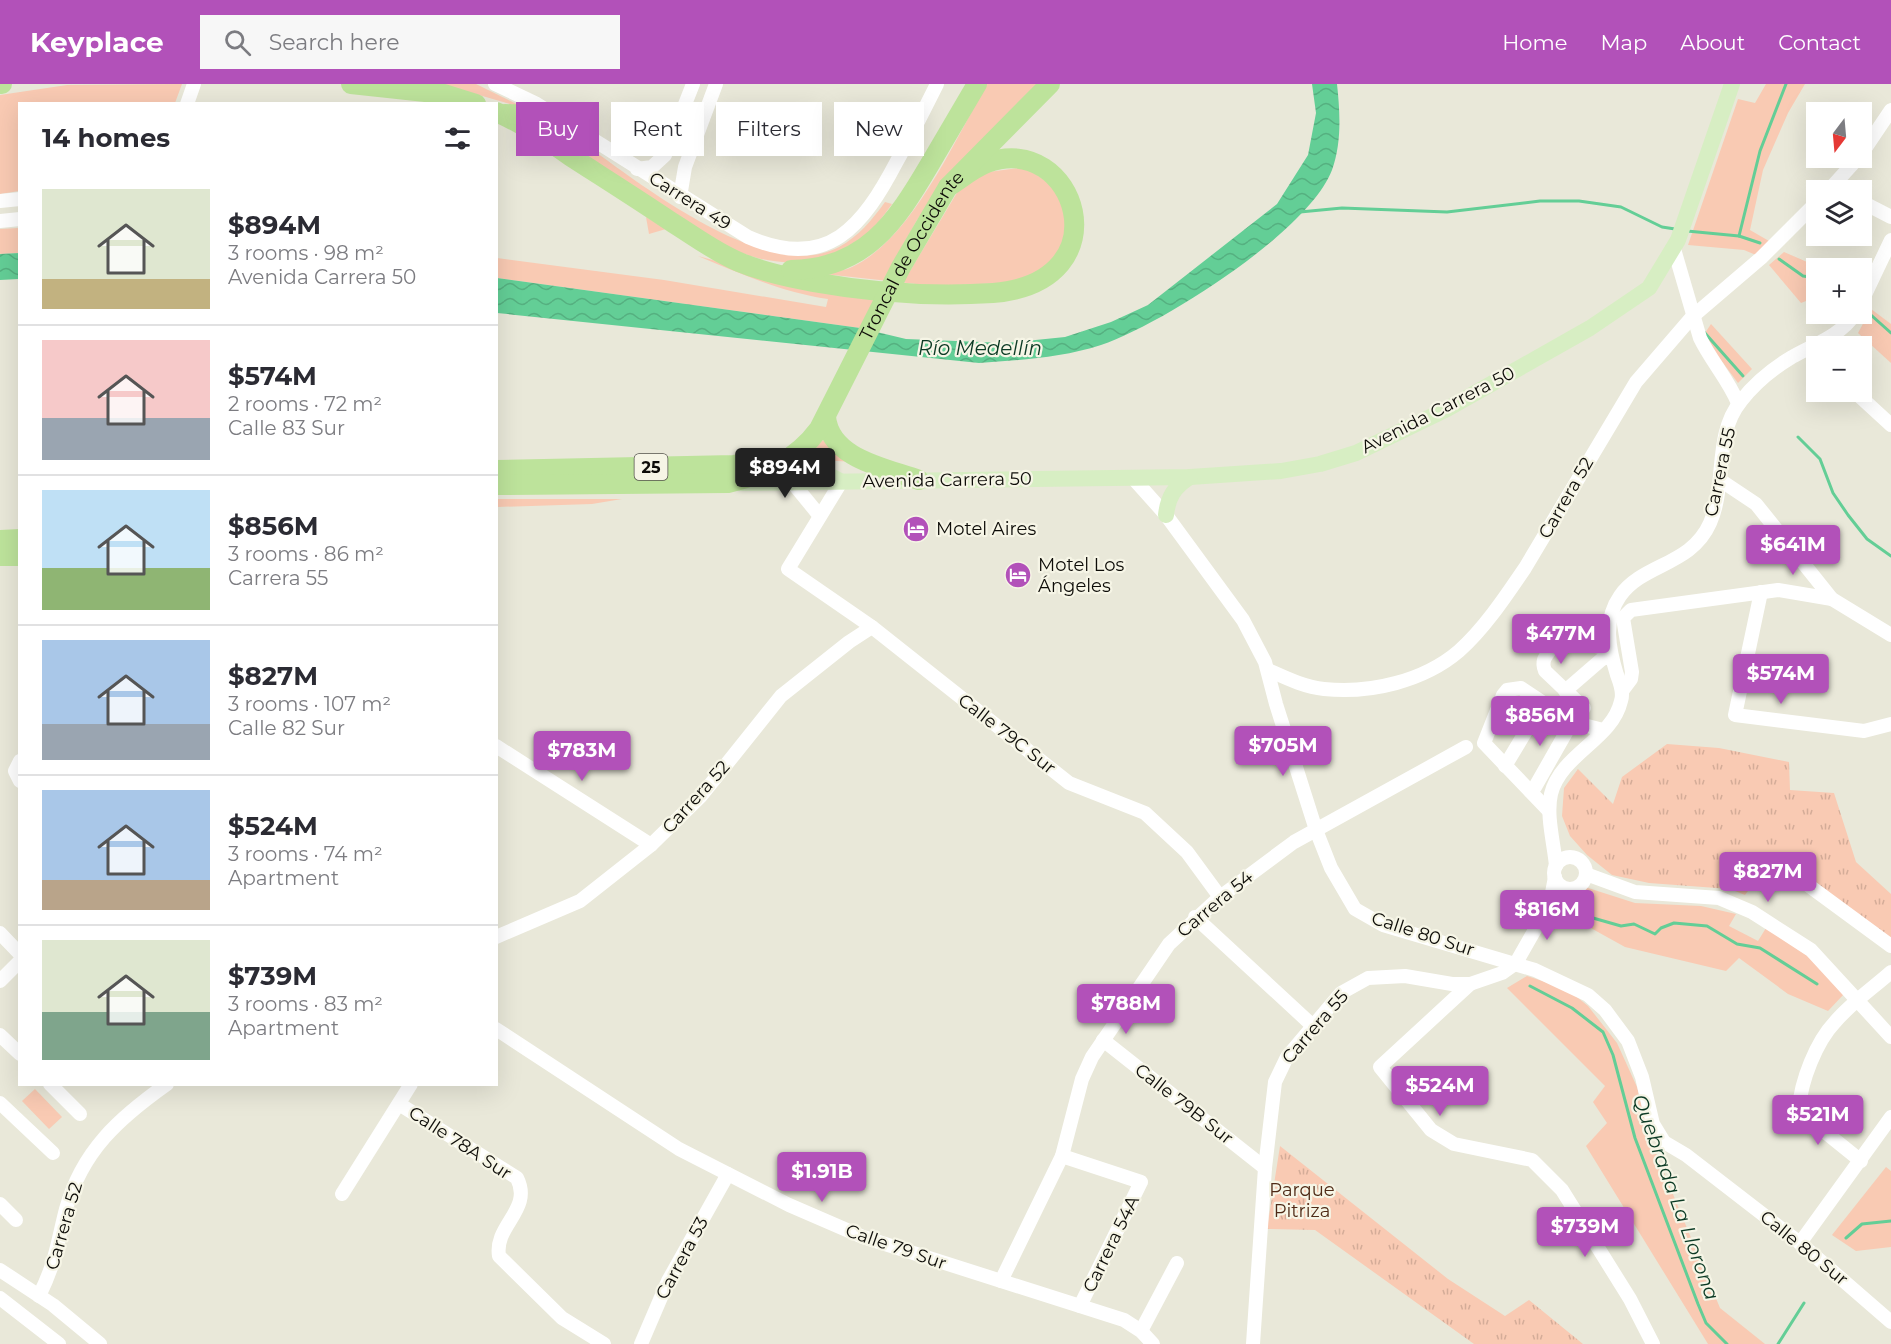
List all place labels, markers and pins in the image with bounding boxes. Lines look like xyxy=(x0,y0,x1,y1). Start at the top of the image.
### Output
pin: $894M xyxy=(743,448,827,499)
hotel icon: Motel Aires xyxy=(901,514,931,544)
place label: Motel Aires xyxy=(936,518,1036,540)
pin: $641M xyxy=(1751,525,1835,576)
place label: Motel Los Ángeles xyxy=(1038,554,1125,597)
hotel icon: Motel Los Ángeles xyxy=(1003,560,1033,590)
pin: $477M xyxy=(1519,614,1603,665)
pin: $574M xyxy=(1739,654,1823,705)
pin: $856M xyxy=(1498,696,1582,747)
pin: $705M xyxy=(1241,726,1325,777)
pin: $783M xyxy=(540,731,624,782)
pin: $827M xyxy=(1726,852,1810,903)
pin: $816M xyxy=(1505,890,1589,941)
pin: $788M xyxy=(1084,984,1168,1035)
pin: $524M xyxy=(1398,1066,1482,1117)
pin: $521M xyxy=(1776,1095,1860,1146)
pin: $1.91B xyxy=(773,1152,871,1203)
pin: $739M xyxy=(1543,1207,1627,1258)

